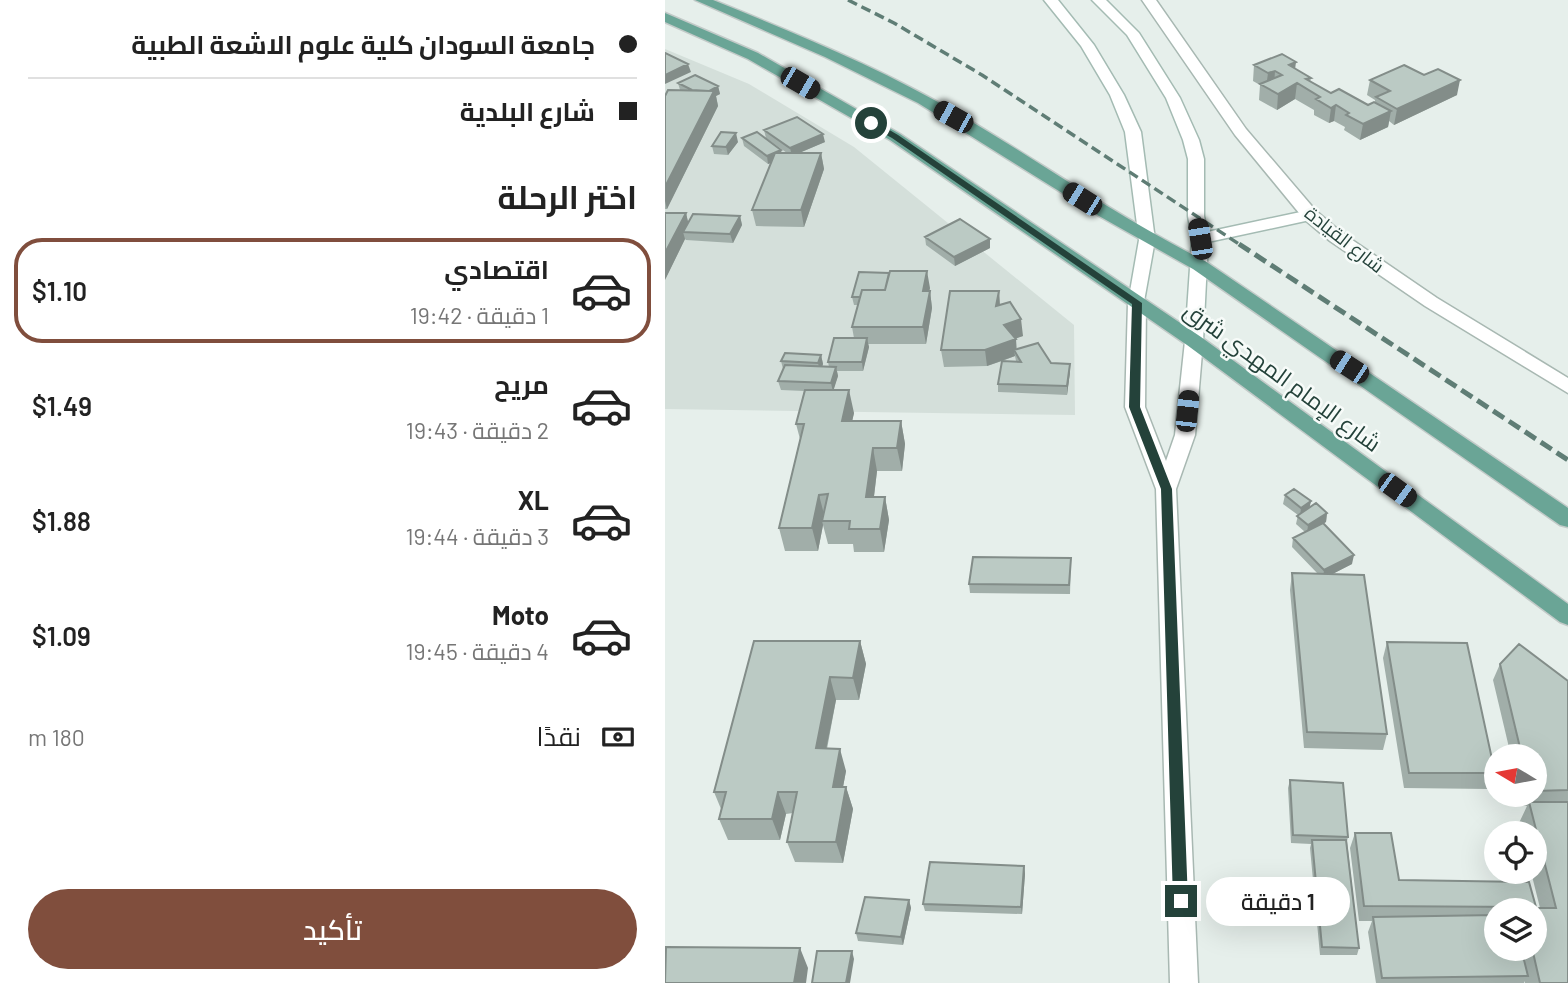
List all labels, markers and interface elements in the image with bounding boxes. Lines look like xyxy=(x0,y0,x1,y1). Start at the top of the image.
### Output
text: جامعة السودان كلية علوم الاشعة الطبية xyxy=(131,28,595,59)
car xyxy=(777,63,824,103)
text: شارع البلدية xyxy=(460,95,595,126)
car xyxy=(930,98,977,136)
route start xyxy=(855,107,887,139)
text: اختر الرحلة xyxy=(498,177,637,215)
car xyxy=(1059,179,1106,219)
street label: شارع القيادة xyxy=(1299,201,1389,280)
car xyxy=(1187,217,1214,261)
text: اقتصادي xyxy=(444,253,549,284)
icon: car xyxy=(570,259,633,322)
text: $1.10 xyxy=(32,275,87,306)
street label: شارع الإمام المهدي شرق xyxy=(1176,295,1387,461)
text: 1 دقيقة · 19:42 xyxy=(410,301,549,329)
car xyxy=(1326,347,1373,387)
text: مريح xyxy=(494,368,549,399)
icon: car xyxy=(570,374,633,437)
car xyxy=(1175,389,1200,433)
text: $1.49 xyxy=(32,390,92,421)
text: 2 دقيقة · 19:43 xyxy=(406,416,549,444)
car xyxy=(1374,469,1421,511)
text: XL xyxy=(518,484,549,515)
icon: car xyxy=(570,489,633,552)
text: $1.88 xyxy=(32,505,91,536)
text: 3 دقيقة · 19:44 xyxy=(406,522,549,550)
text: Moto xyxy=(492,599,549,630)
icon: car xyxy=(570,604,633,667)
text: $1.09 xyxy=(32,620,91,651)
text: 4 دقيقة · 19:45 xyxy=(406,637,549,665)
icon: cash xyxy=(599,718,637,756)
text: نقدًا xyxy=(537,720,581,751)
text: 180 m xyxy=(28,723,85,751)
north arrow xyxy=(1484,744,1547,807)
map controls xyxy=(1484,744,1547,961)
button: locate xyxy=(1484,821,1547,884)
callout: 1 دقيقة xyxy=(1205,876,1349,926)
route end xyxy=(1165,885,1197,917)
text: 1 دقيقة xyxy=(1241,887,1315,915)
button: تأكيد xyxy=(28,889,637,969)
button: layers xyxy=(1484,898,1547,961)

